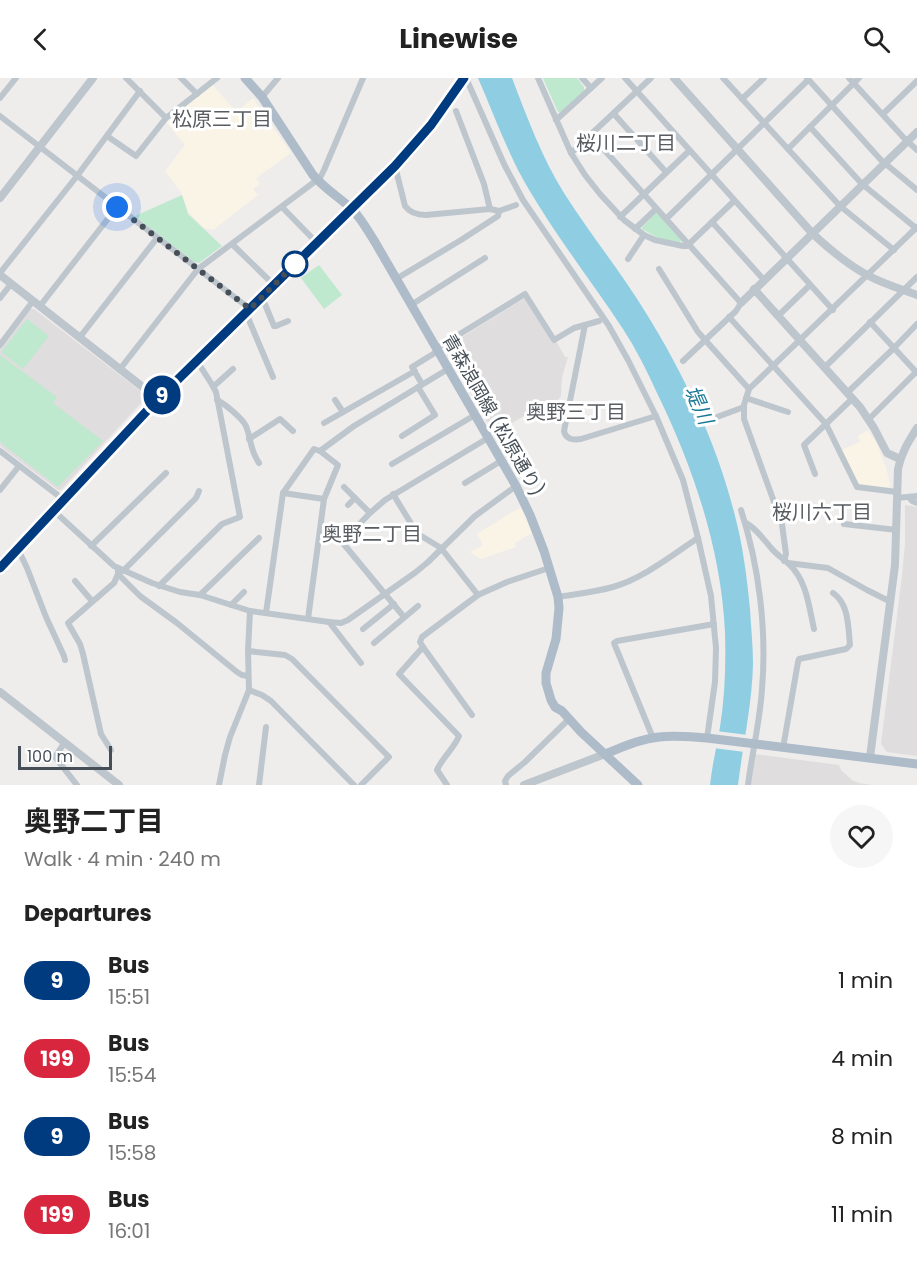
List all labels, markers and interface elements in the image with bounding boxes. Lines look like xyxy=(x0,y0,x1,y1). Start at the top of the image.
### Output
text: Linewise xyxy=(399,20,518,57)
icon: back xyxy=(24,23,57,56)
icon: search xyxy=(860,23,893,56)
district label: 松原三丁目 xyxy=(172,105,272,133)
district label: 桜川二丁目 xyxy=(576,129,676,157)
your location xyxy=(102,192,132,222)
unlabelled marker xyxy=(282,251,308,277)
street label: 青森浪岡線 (松原通り) xyxy=(437,329,550,500)
line badge: 9 xyxy=(142,376,182,414)
text: 9 xyxy=(156,381,168,410)
water label: 堤川 xyxy=(678,381,721,431)
district label: 奥野三丁目 xyxy=(526,398,626,426)
district label: 桜川六丁目 xyxy=(772,498,872,526)
district label: 奥野二丁目 xyxy=(322,520,422,548)
scale bar xyxy=(18,743,112,770)
text: 100 m xyxy=(27,745,73,768)
text: 奥野二丁目 xyxy=(24,802,164,841)
button: heart xyxy=(830,805,893,868)
text: Walk · 4 min · 240 m xyxy=(24,845,221,873)
text: Departures xyxy=(24,898,152,929)
text: Bus xyxy=(108,950,150,981)
text: 1 min xyxy=(838,965,893,996)
text: 9 xyxy=(51,966,63,995)
text: 15:51 xyxy=(108,983,150,1011)
text: Bus xyxy=(108,1028,150,1059)
text: 4 min xyxy=(831,1043,893,1074)
text: 199 xyxy=(40,1044,74,1073)
text: 15:54 xyxy=(108,1061,156,1089)
text: Bus xyxy=(108,1106,150,1137)
text: 8 min xyxy=(831,1121,893,1152)
text: 9 xyxy=(51,1122,63,1151)
text: 15:58 xyxy=(108,1139,156,1167)
text: Bus xyxy=(108,1184,150,1215)
text: 11 min xyxy=(831,1199,893,1230)
text: 199 xyxy=(40,1200,74,1229)
text: 16:01 xyxy=(108,1217,150,1245)

